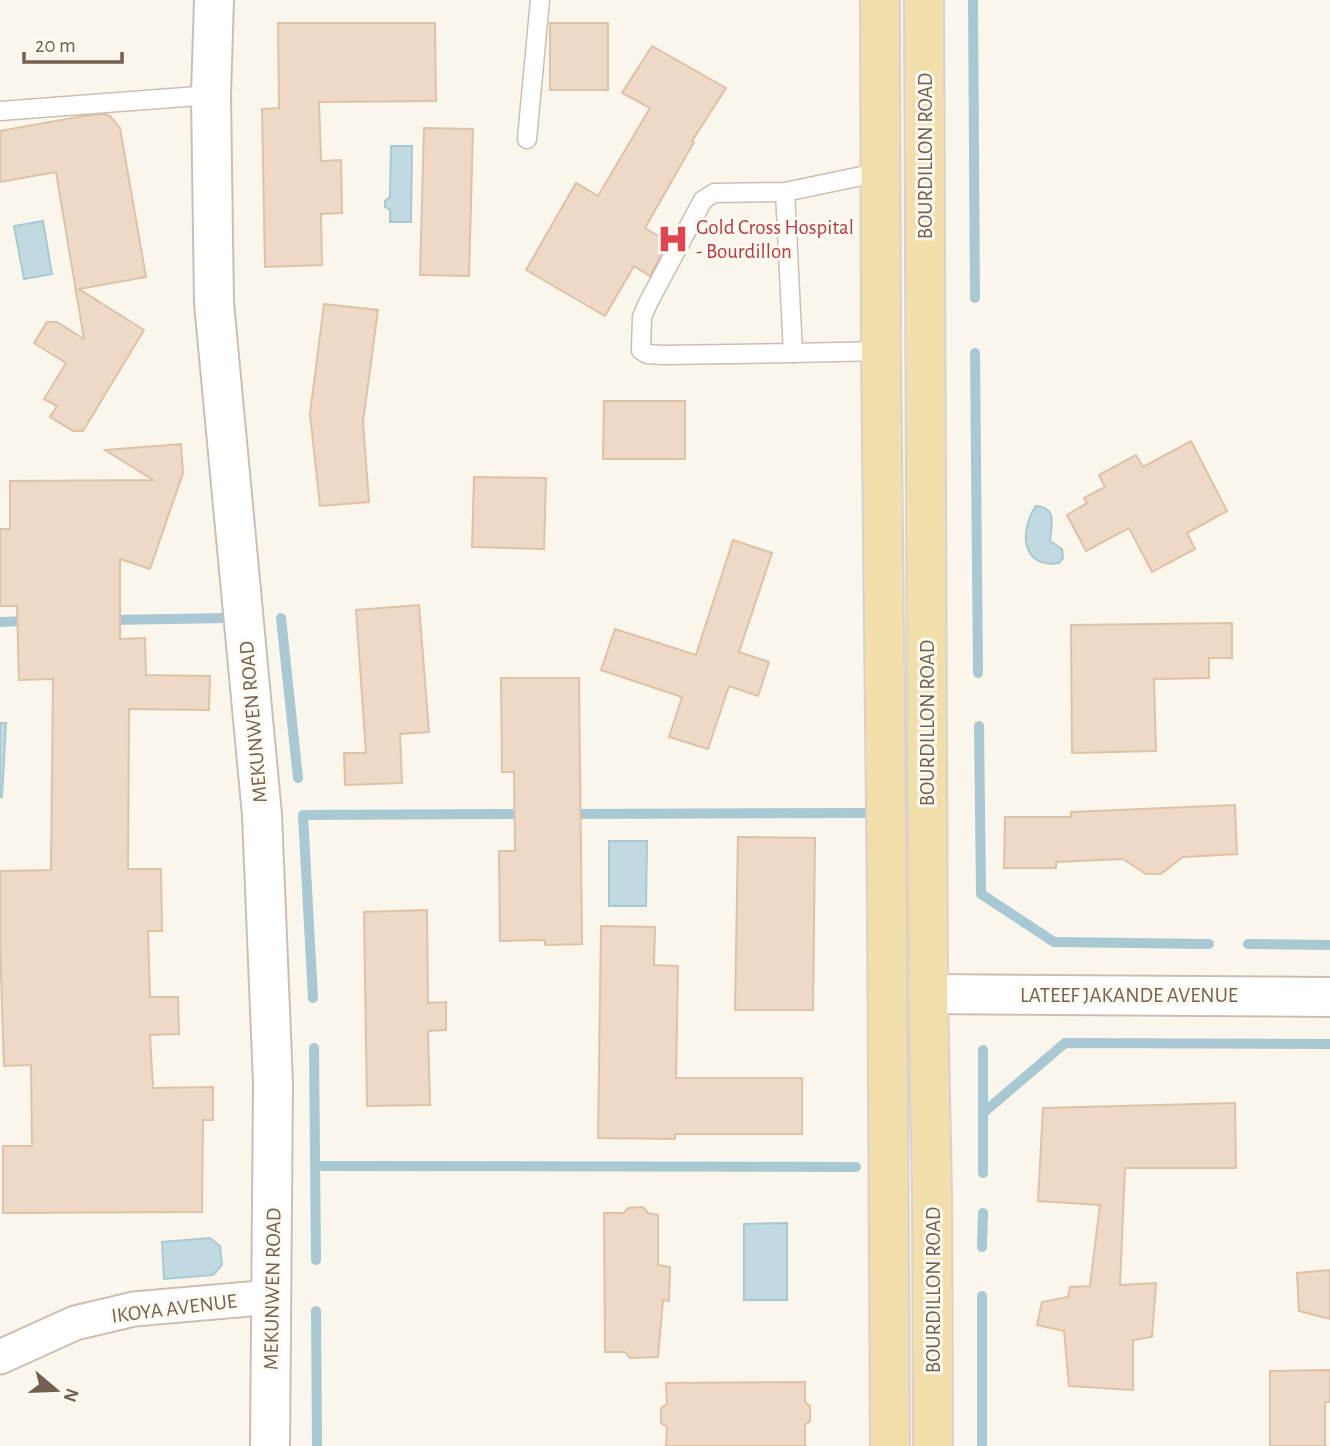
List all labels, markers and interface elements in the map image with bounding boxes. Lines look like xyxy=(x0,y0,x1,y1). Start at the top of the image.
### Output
scale bar xyxy=(24,21,122,65)
text: 20 m xyxy=(35,35,76,56)
street label: BOURDILLON ROAD xyxy=(915,73,936,239)
place label: Gold Cross Hospital - Bourdillon xyxy=(696,217,854,262)
hospital icon: Gold Cross Hospital - Bourdillon xyxy=(656,222,690,256)
street label: MEKUNWEN ROAD xyxy=(236,640,271,804)
street label: BOURDILLON ROAD xyxy=(917,640,938,806)
street label: LATEEF JAKANDE AVENUE xyxy=(1020,985,1238,1006)
street label: BOURDILLON ROAD xyxy=(923,1207,944,1373)
street label: MEKUNWEN ROAD xyxy=(261,1208,284,1370)
street label: IKOYA AVENUE xyxy=(110,1290,238,1327)
north arrow xyxy=(21,1355,91,1425)
text: N xyxy=(60,1386,82,1404)

